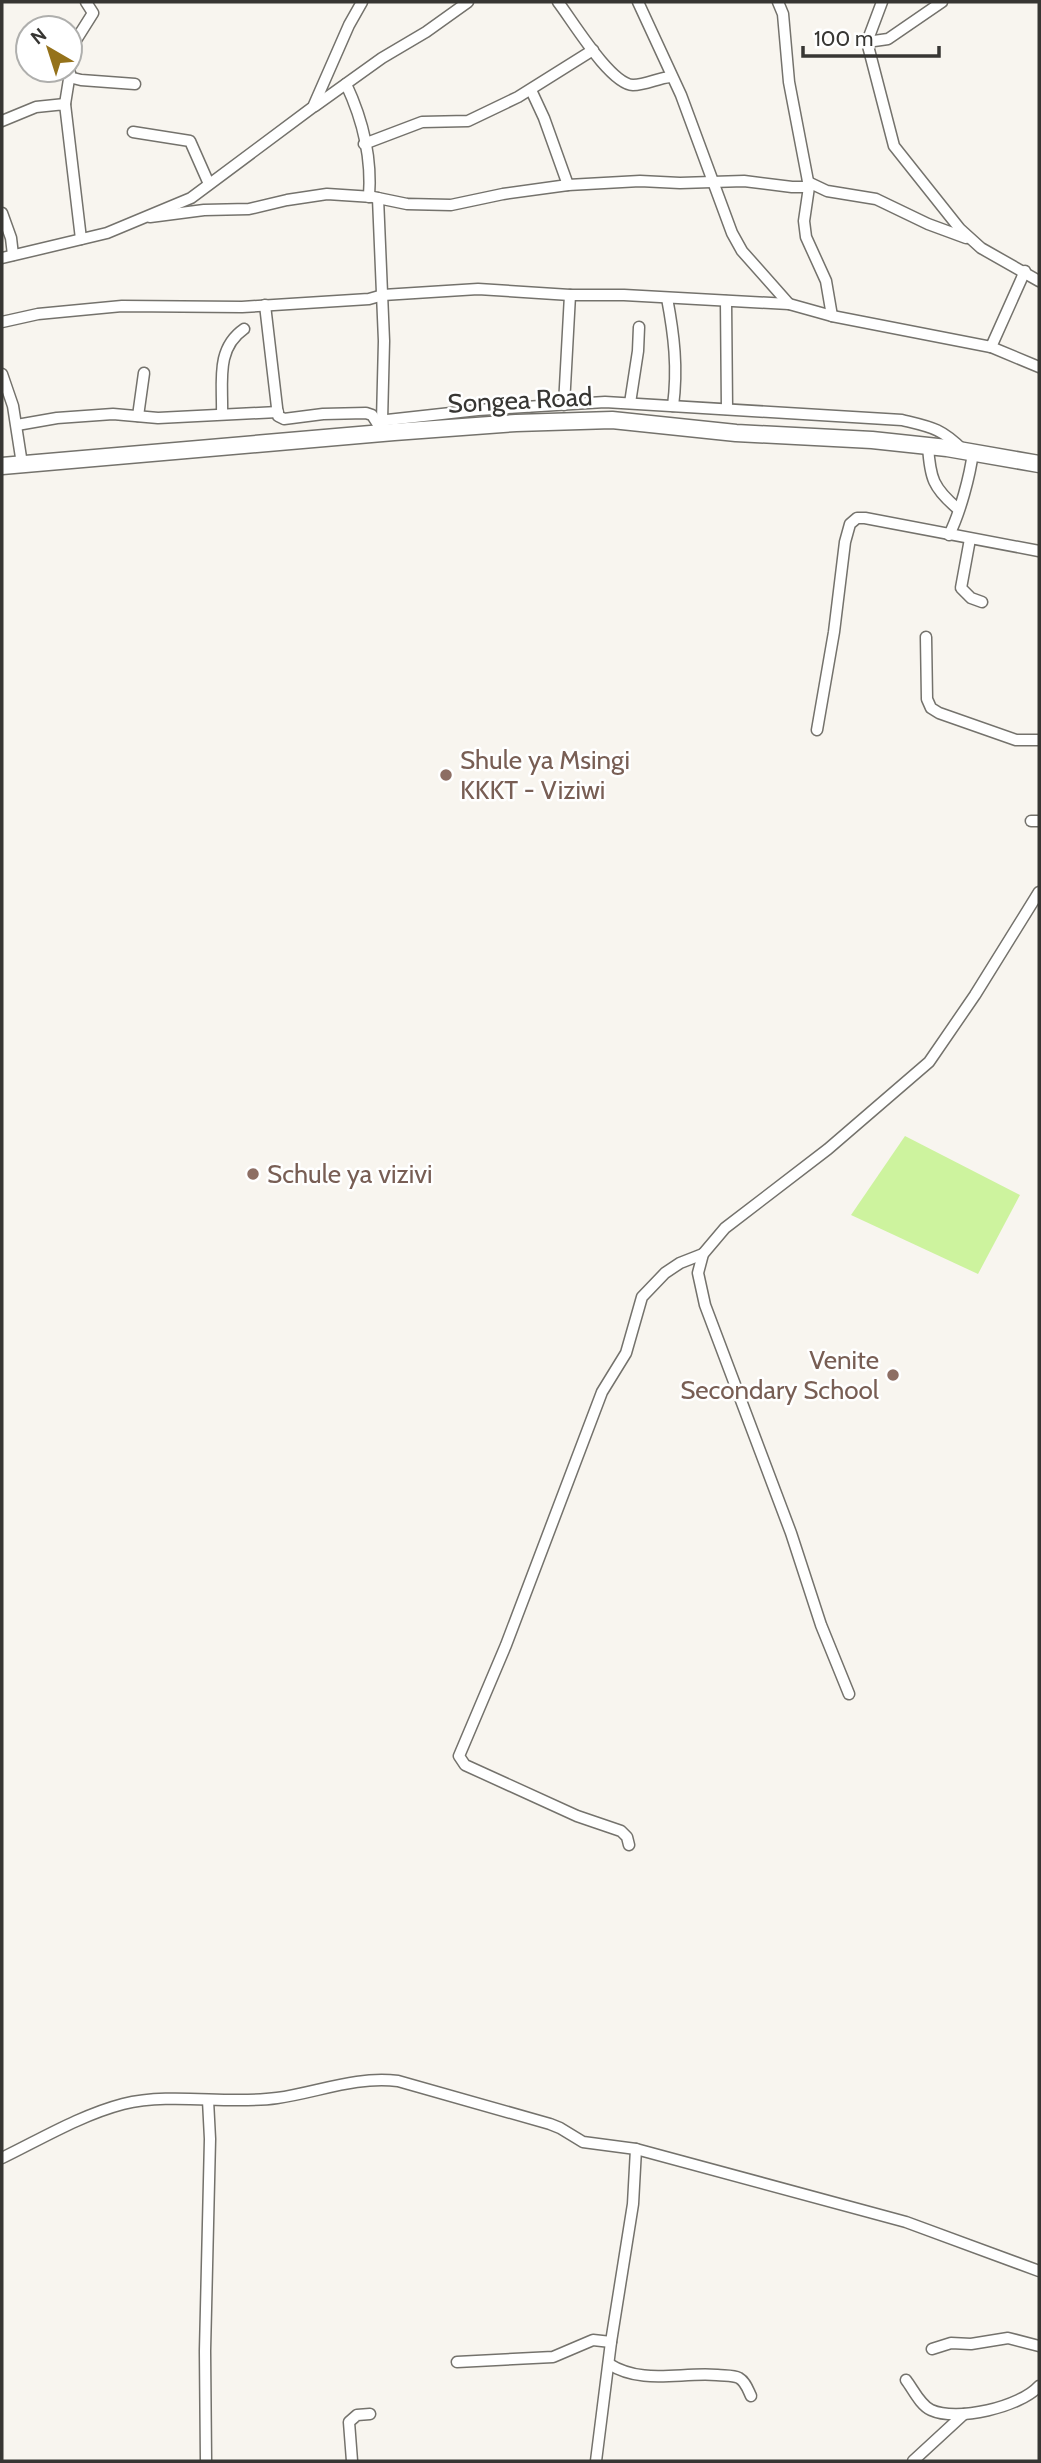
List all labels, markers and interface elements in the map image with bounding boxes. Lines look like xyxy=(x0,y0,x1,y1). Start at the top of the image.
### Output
north arrow xyxy=(14,14,84,84)
scale bar xyxy=(803,14,940,58)
text: N xyxy=(26,23,51,49)
text: 100 m xyxy=(814,26,873,51)
street label: Songea Road xyxy=(447,380,593,420)
place label: Shule ya Msingi KKKT - Viziwi xyxy=(460,744,630,806)
marker: Shule ya Msingi KKKT - Viziwi xyxy=(438,767,454,783)
place label: Schule ya vizivi xyxy=(267,1158,433,1190)
marker: Schule ya vizivi xyxy=(245,1166,261,1182)
place label: Venite Secondary School xyxy=(680,1344,879,1406)
marker: Venite Secondary School xyxy=(885,1367,901,1383)

